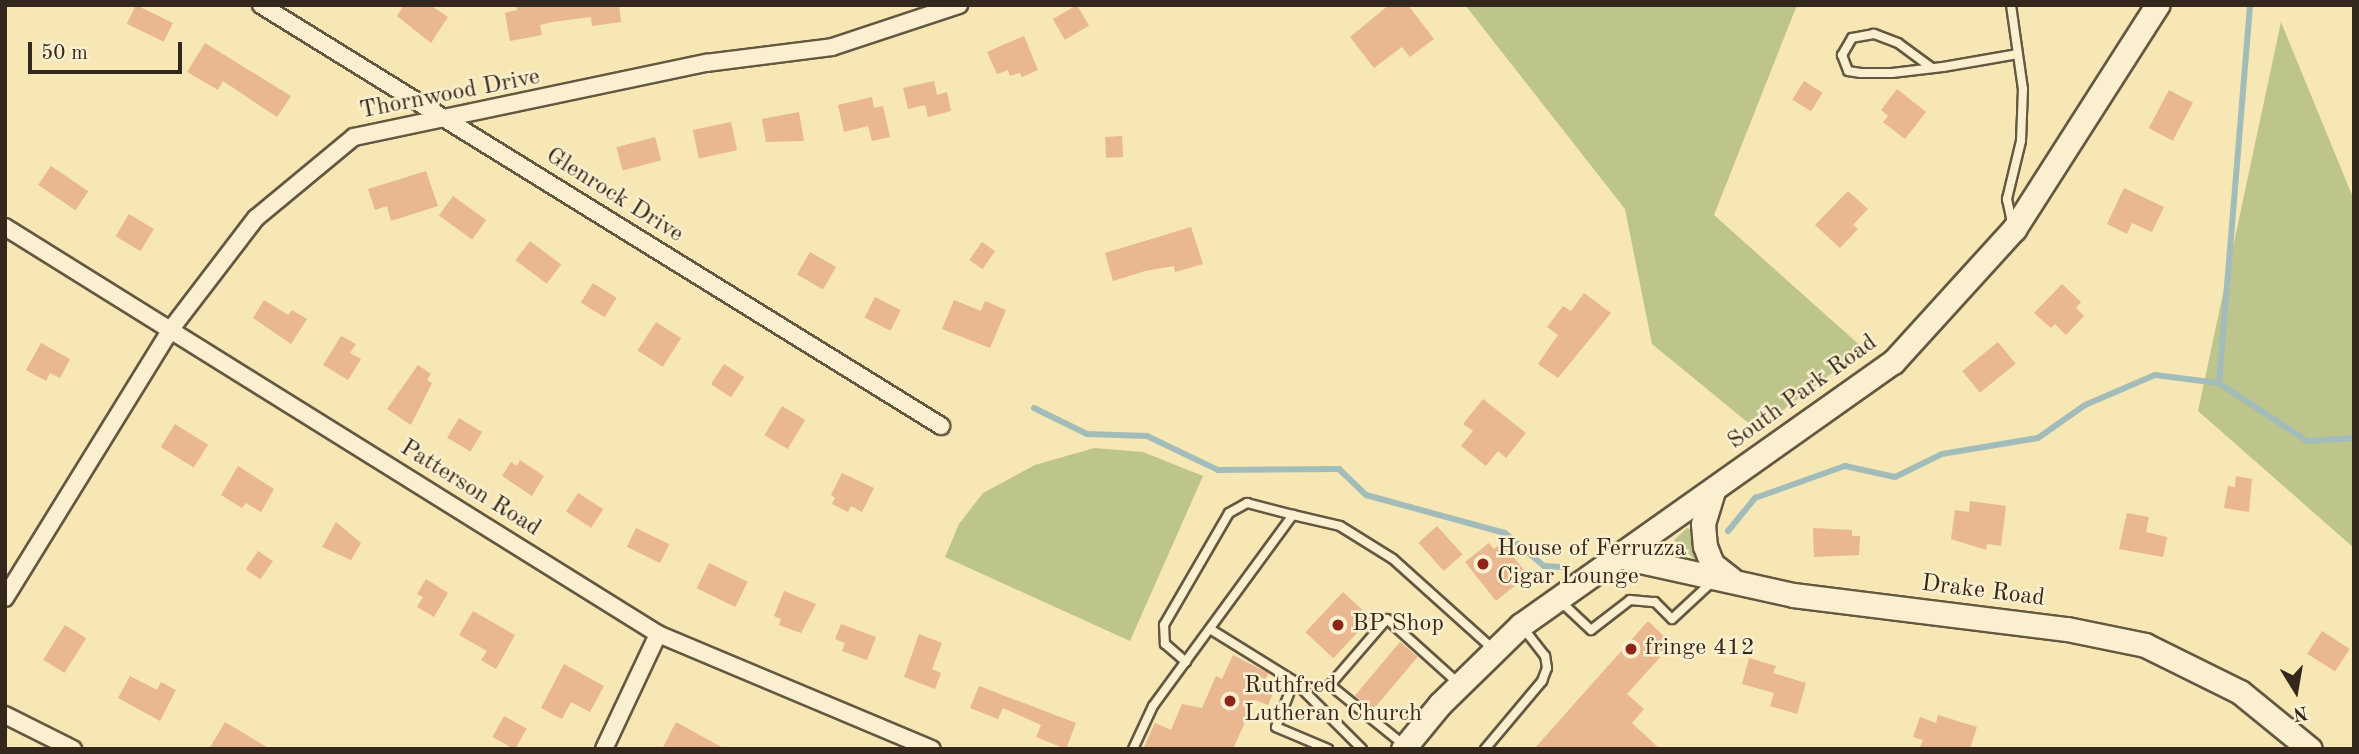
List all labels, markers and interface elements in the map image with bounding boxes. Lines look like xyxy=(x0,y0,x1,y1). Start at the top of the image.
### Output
scale bar xyxy=(32,28,186,72)
text: 50 m xyxy=(41,43,88,64)
street label: Thornwood Drive xyxy=(357,63,543,127)
street label: Glenrock Drive xyxy=(540,142,688,250)
street label: South Park Road xyxy=(1723,329,1883,457)
street label: Patterson Road xyxy=(394,434,546,544)
place label: House of Ferruzza Cigar Lounge xyxy=(1497,536,1686,592)
marker: House of Ferruzza Cigar Lounge xyxy=(1475,556,1491,572)
street label: Drake Road xyxy=(1920,570,2046,614)
place label: BP Shop xyxy=(1352,611,1444,639)
marker: BP Shop xyxy=(1330,617,1346,633)
place label: fringe 412 xyxy=(1645,635,1755,663)
marker: fringe 412 xyxy=(1623,641,1639,657)
north arrow xyxy=(2261,656,2331,726)
place label: Ruthfred Lutheran Church xyxy=(1244,673,1422,729)
marker: Ruthfred Lutheran Church xyxy=(1222,693,1238,709)
text: N xyxy=(2291,701,2309,723)

